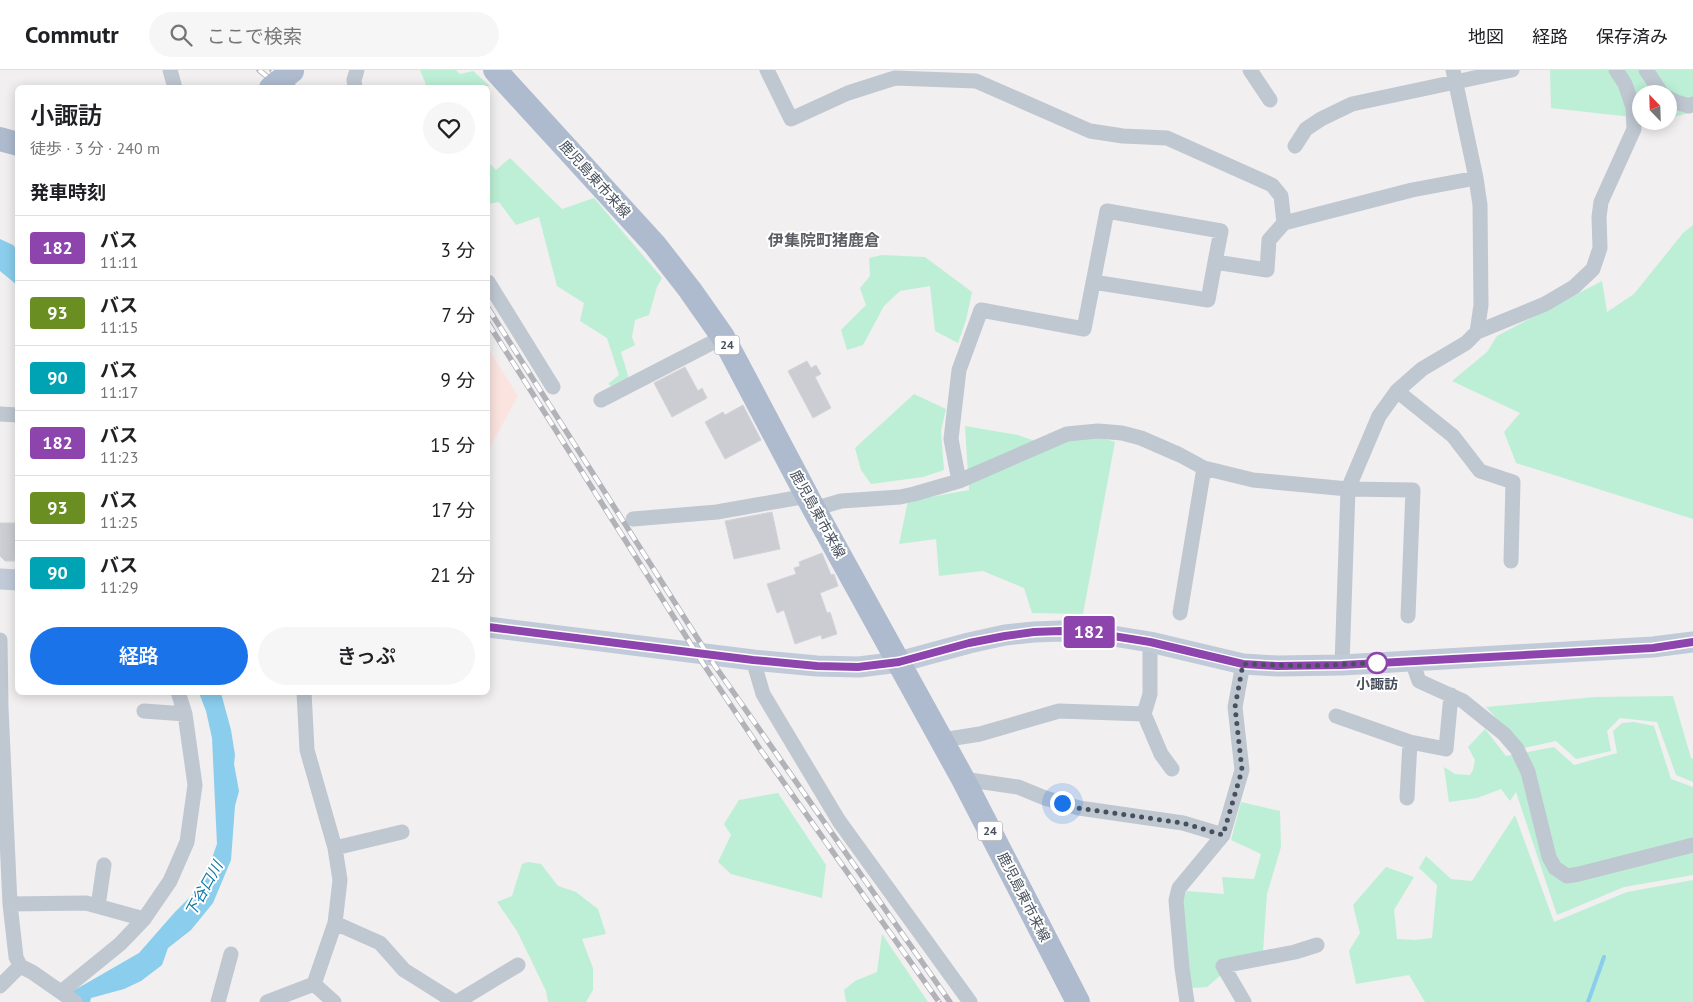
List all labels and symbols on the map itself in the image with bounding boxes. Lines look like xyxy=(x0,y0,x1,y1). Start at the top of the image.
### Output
north arrow xyxy=(1632,85,1678,130)
street label: 鹿児島東市来線 xyxy=(556,137,634,221)
district label: 伊集院町猪鹿倉 xyxy=(767,230,880,250)
road number: 24 xyxy=(714,336,740,354)
street label: 鹿児島東市来線 xyxy=(786,467,850,561)
line badge: 182 xyxy=(1060,616,1118,648)
marker: 小諏訪 xyxy=(1366,652,1388,674)
place label: 小諏訪 xyxy=(1356,675,1398,693)
your location xyxy=(1050,791,1075,816)
road number: 24 xyxy=(978,821,1002,840)
street label: 鹿児島東市来線 xyxy=(994,849,1054,945)
water label: 下谷口川 xyxy=(181,856,227,920)

